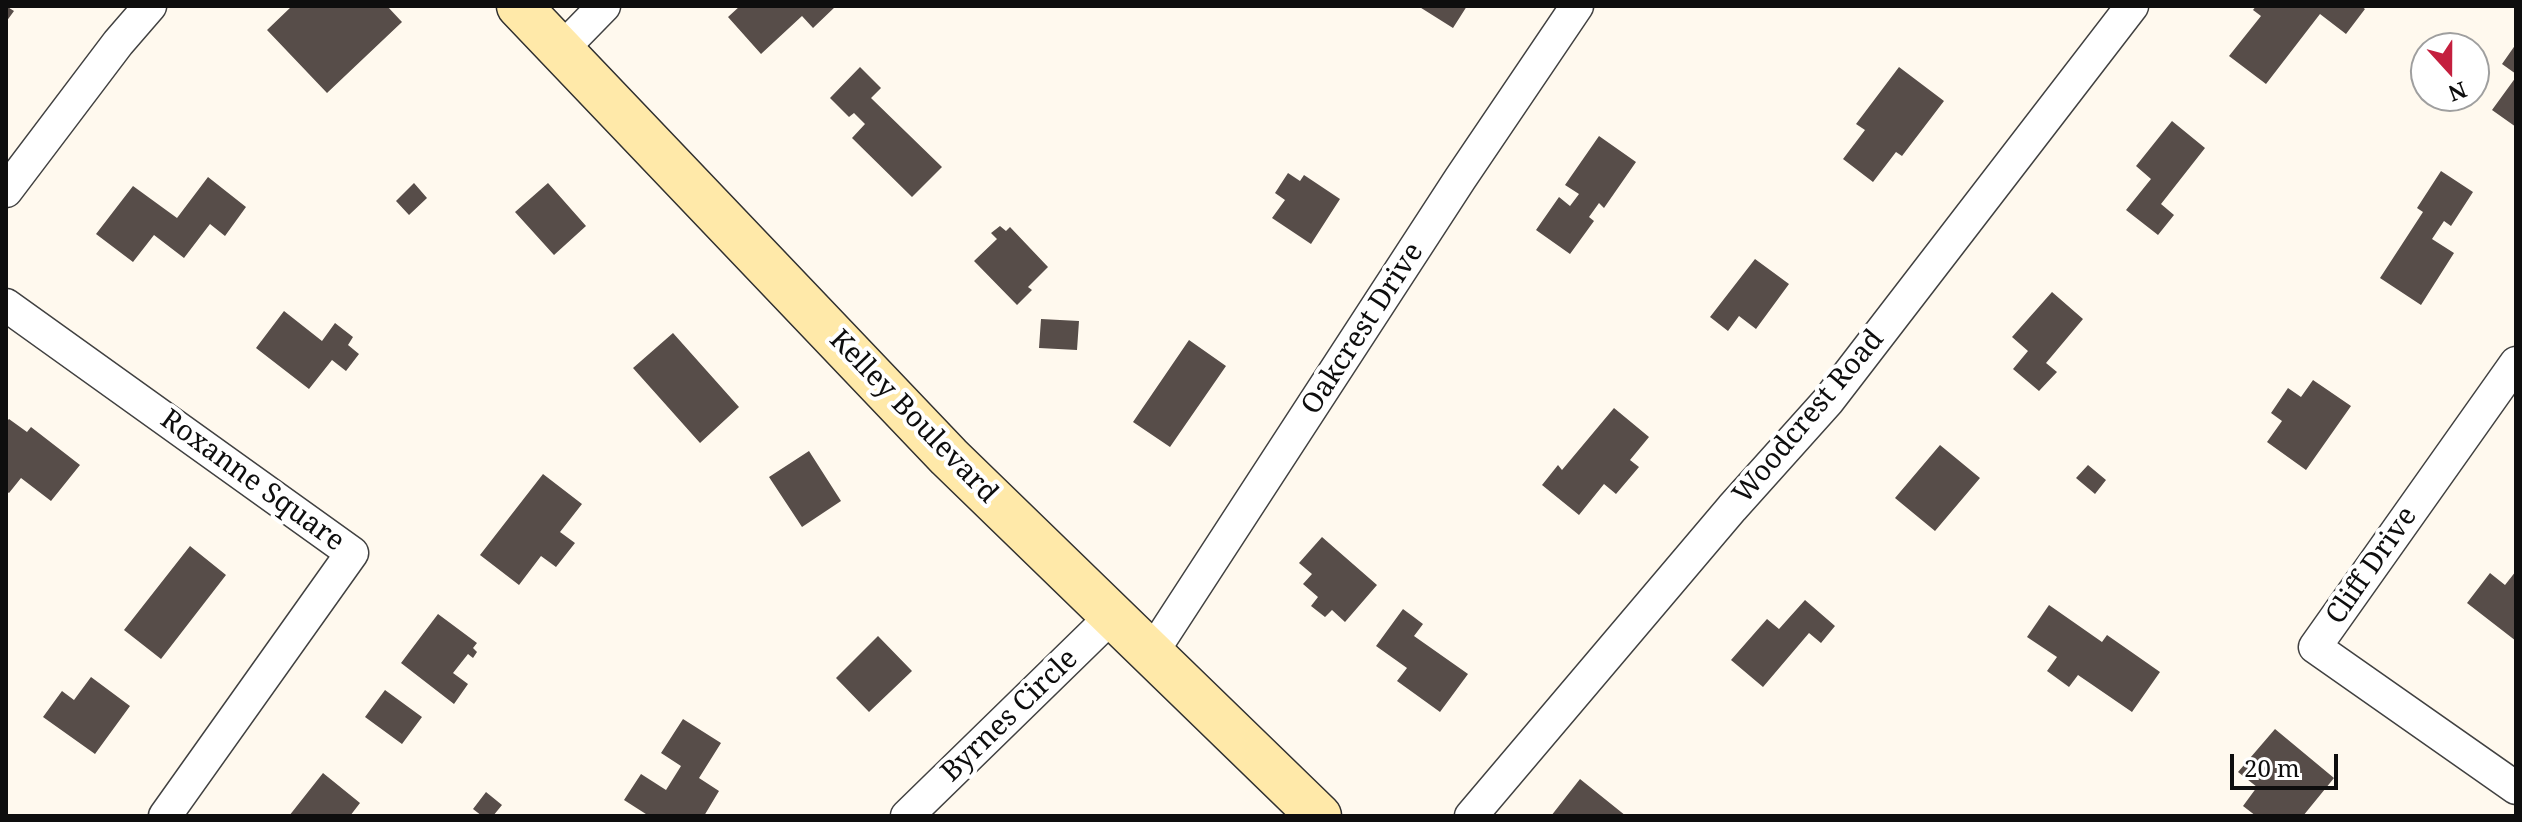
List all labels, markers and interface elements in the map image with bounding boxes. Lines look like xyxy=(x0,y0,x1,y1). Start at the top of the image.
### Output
north arrow xyxy=(2410,32,2490,112)
text: N xyxy=(2444,75,2471,110)
street label: Oakcrest Drive xyxy=(1295,237,1431,421)
street label: Kelley Boulevard xyxy=(822,323,1004,511)
street label: Woodcrest Road xyxy=(1727,323,1891,511)
street label: Roxanne Square xyxy=(154,403,350,559)
street label: Cliff Drive xyxy=(2319,501,2425,631)
street label: Byrnes Circle xyxy=(935,643,1085,789)
scale bar xyxy=(2234,738,2342,788)
text: 20 m xyxy=(2244,751,2300,784)

